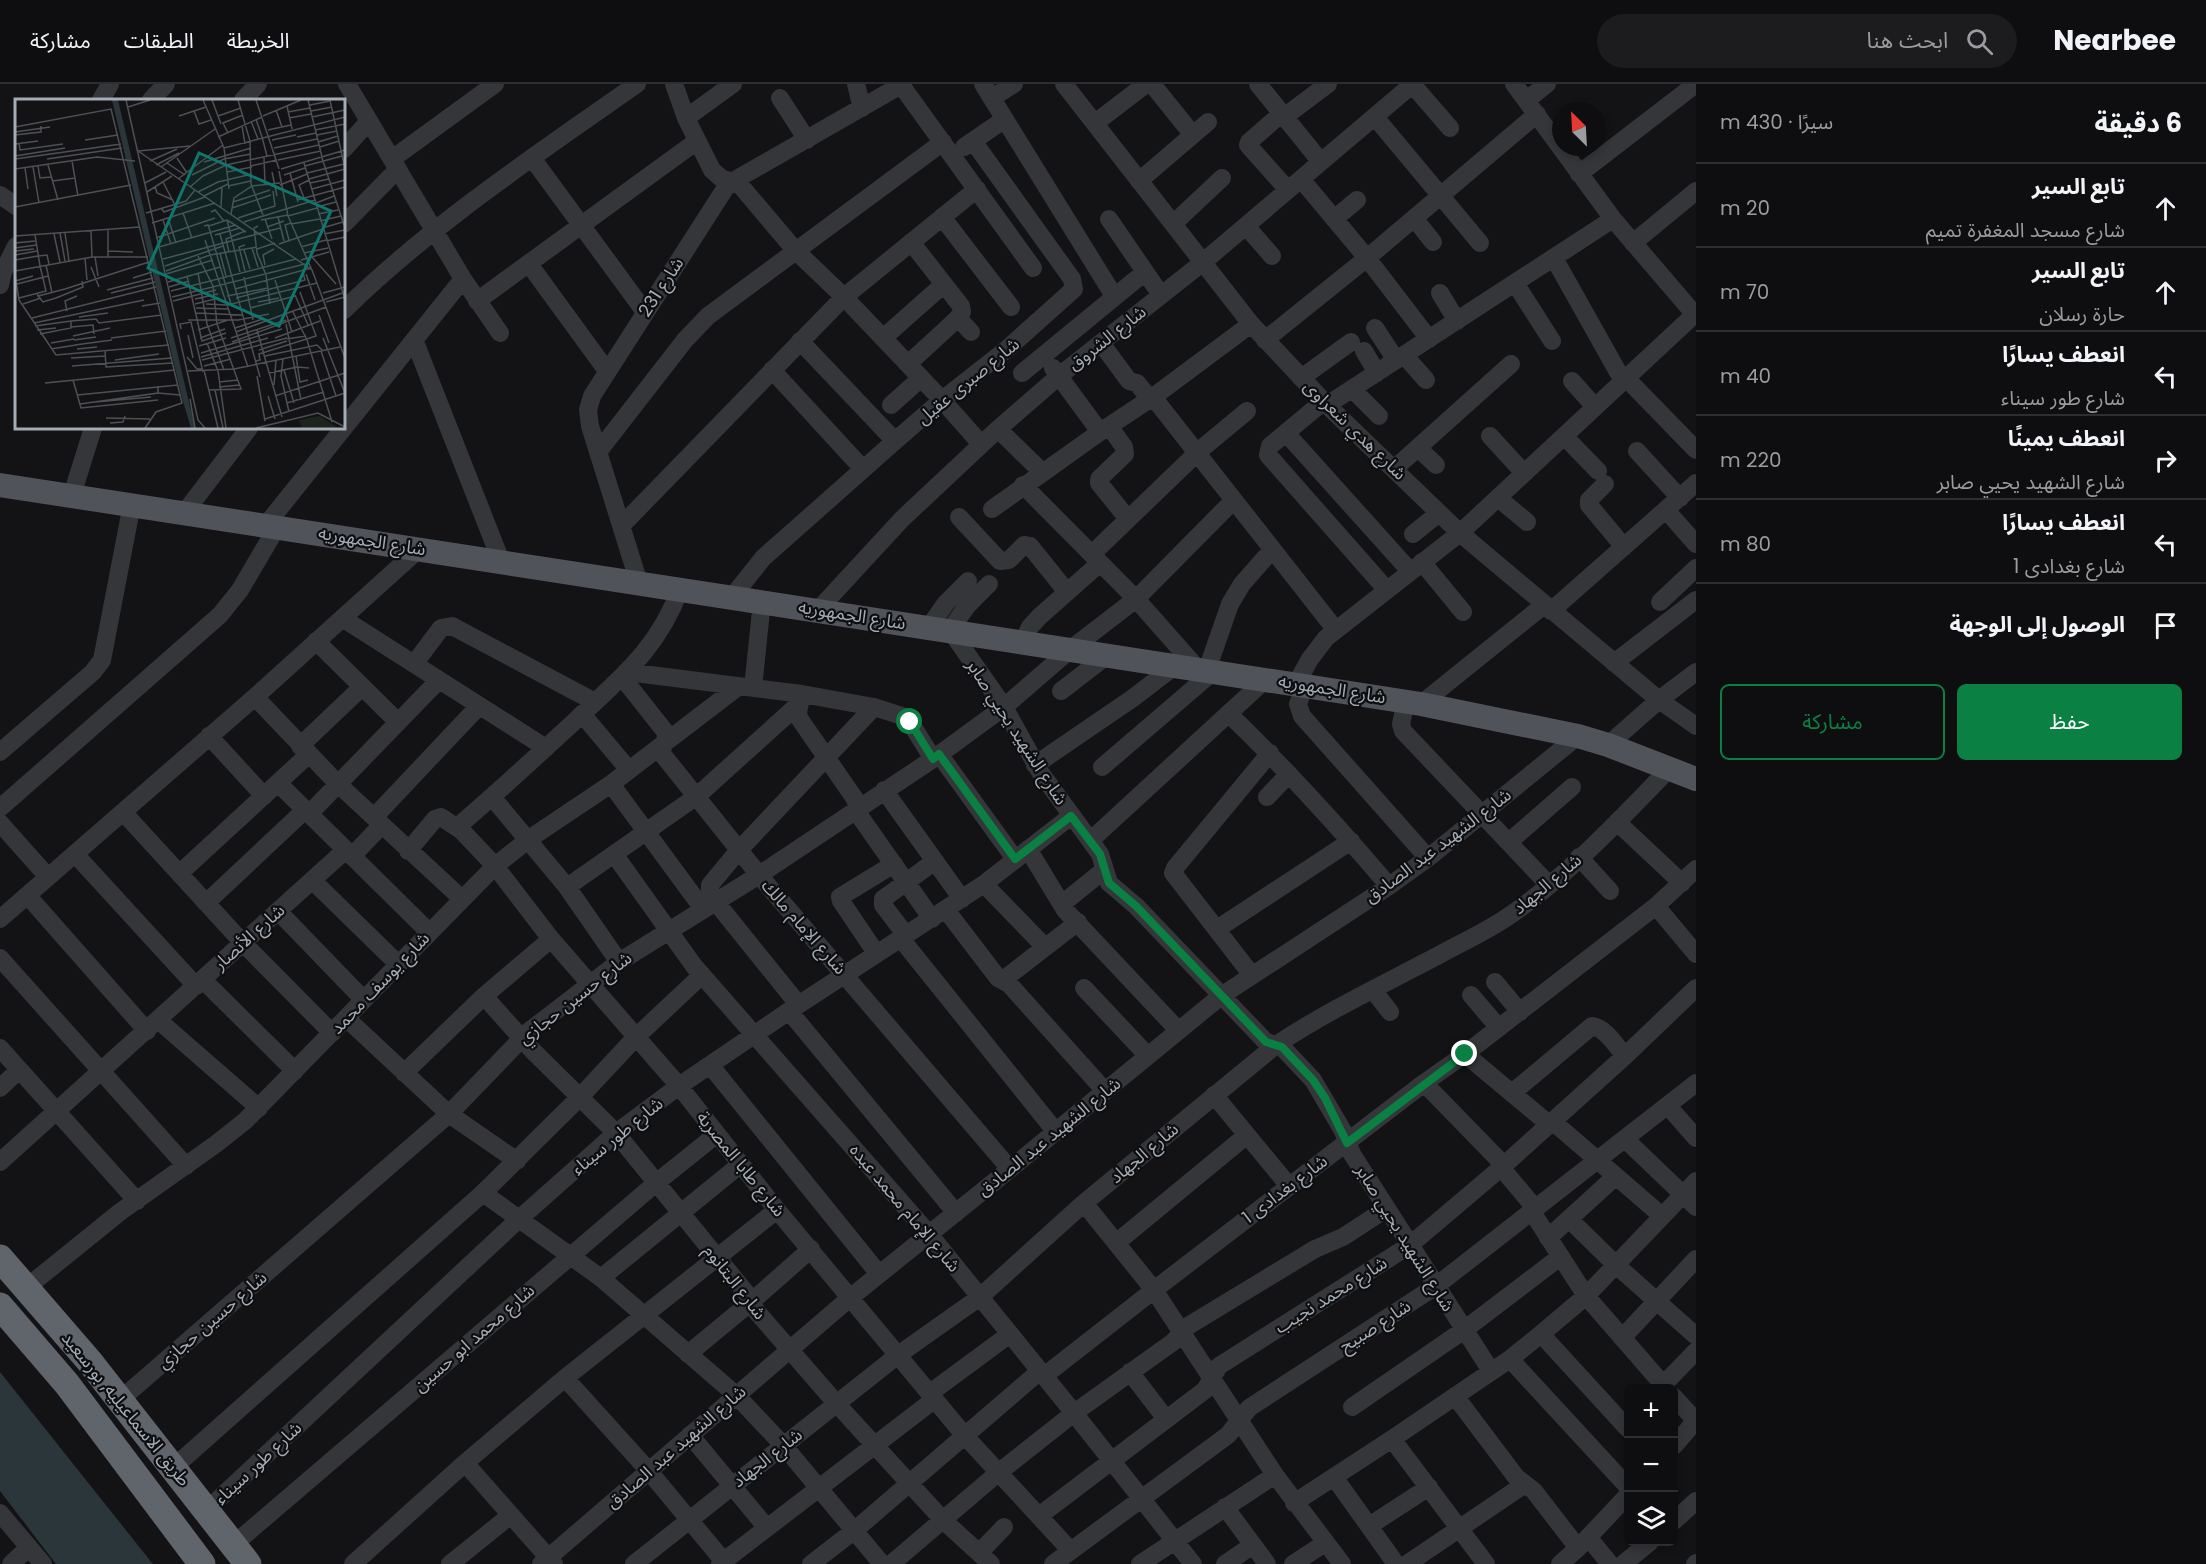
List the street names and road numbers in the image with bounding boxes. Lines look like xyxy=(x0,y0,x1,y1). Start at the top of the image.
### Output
street label: شارع 231 xyxy=(632,252,691,323)
street label: شارع الشروق xyxy=(1062,299,1152,378)
street label: شارع صبرى عقيل xyxy=(911,331,1026,431)
street label: شارع هدي شعراوى xyxy=(1297,374,1412,487)
street label: شارع الجمهوريه xyxy=(316,520,428,563)
street label: شارع الجمهوريه xyxy=(796,594,908,637)
street label: شارع الشهيد يحيي صابر xyxy=(959,653,1074,811)
street label: شارع الجمهوريه xyxy=(1276,668,1388,711)
street label: شارع الشهيد عبد الصادق xyxy=(1359,782,1517,911)
street label: شارع الجهاد xyxy=(1507,847,1588,921)
street label: شارع الإمام مالك xyxy=(754,874,853,981)
street label: شارع الأنصار xyxy=(207,898,291,978)
street label: شارع يوسف محمد xyxy=(324,926,436,1041)
street label: شارع حسين حجازي xyxy=(513,945,638,1052)
street label: شارع الشهيد عبد الصادق xyxy=(972,1071,1127,1204)
street label: شارع طور سيناء xyxy=(565,1091,669,1182)
street label: شارع طابا المصرية xyxy=(689,1106,792,1223)
street label: شارع الجهاد xyxy=(1104,1116,1185,1190)
street label: شارع الإمام محمد عبده xyxy=(843,1138,967,1279)
street label: شارع بغدادى 1 xyxy=(1237,1148,1334,1231)
street label: شارع الشهيد يحيي صابر xyxy=(1348,1158,1461,1317)
street label: شارع البتانوم xyxy=(697,1239,773,1326)
street label: شارع محمد نجيب xyxy=(1270,1250,1393,1341)
street label: شارع حسين حجازي xyxy=(151,1265,273,1376)
street label: شارع محمد ابو حسين xyxy=(407,1278,541,1399)
street label: شارع صبيح xyxy=(1334,1293,1416,1360)
street label: طريق الاسماعيليه, بورسعيد xyxy=(56,1326,197,1491)
street label: شارع الشهيد عبد الصادق xyxy=(600,1379,752,1516)
street label: شارع طور سيناء xyxy=(208,1415,308,1511)
street label: شارع الجهاد xyxy=(726,1422,808,1495)

